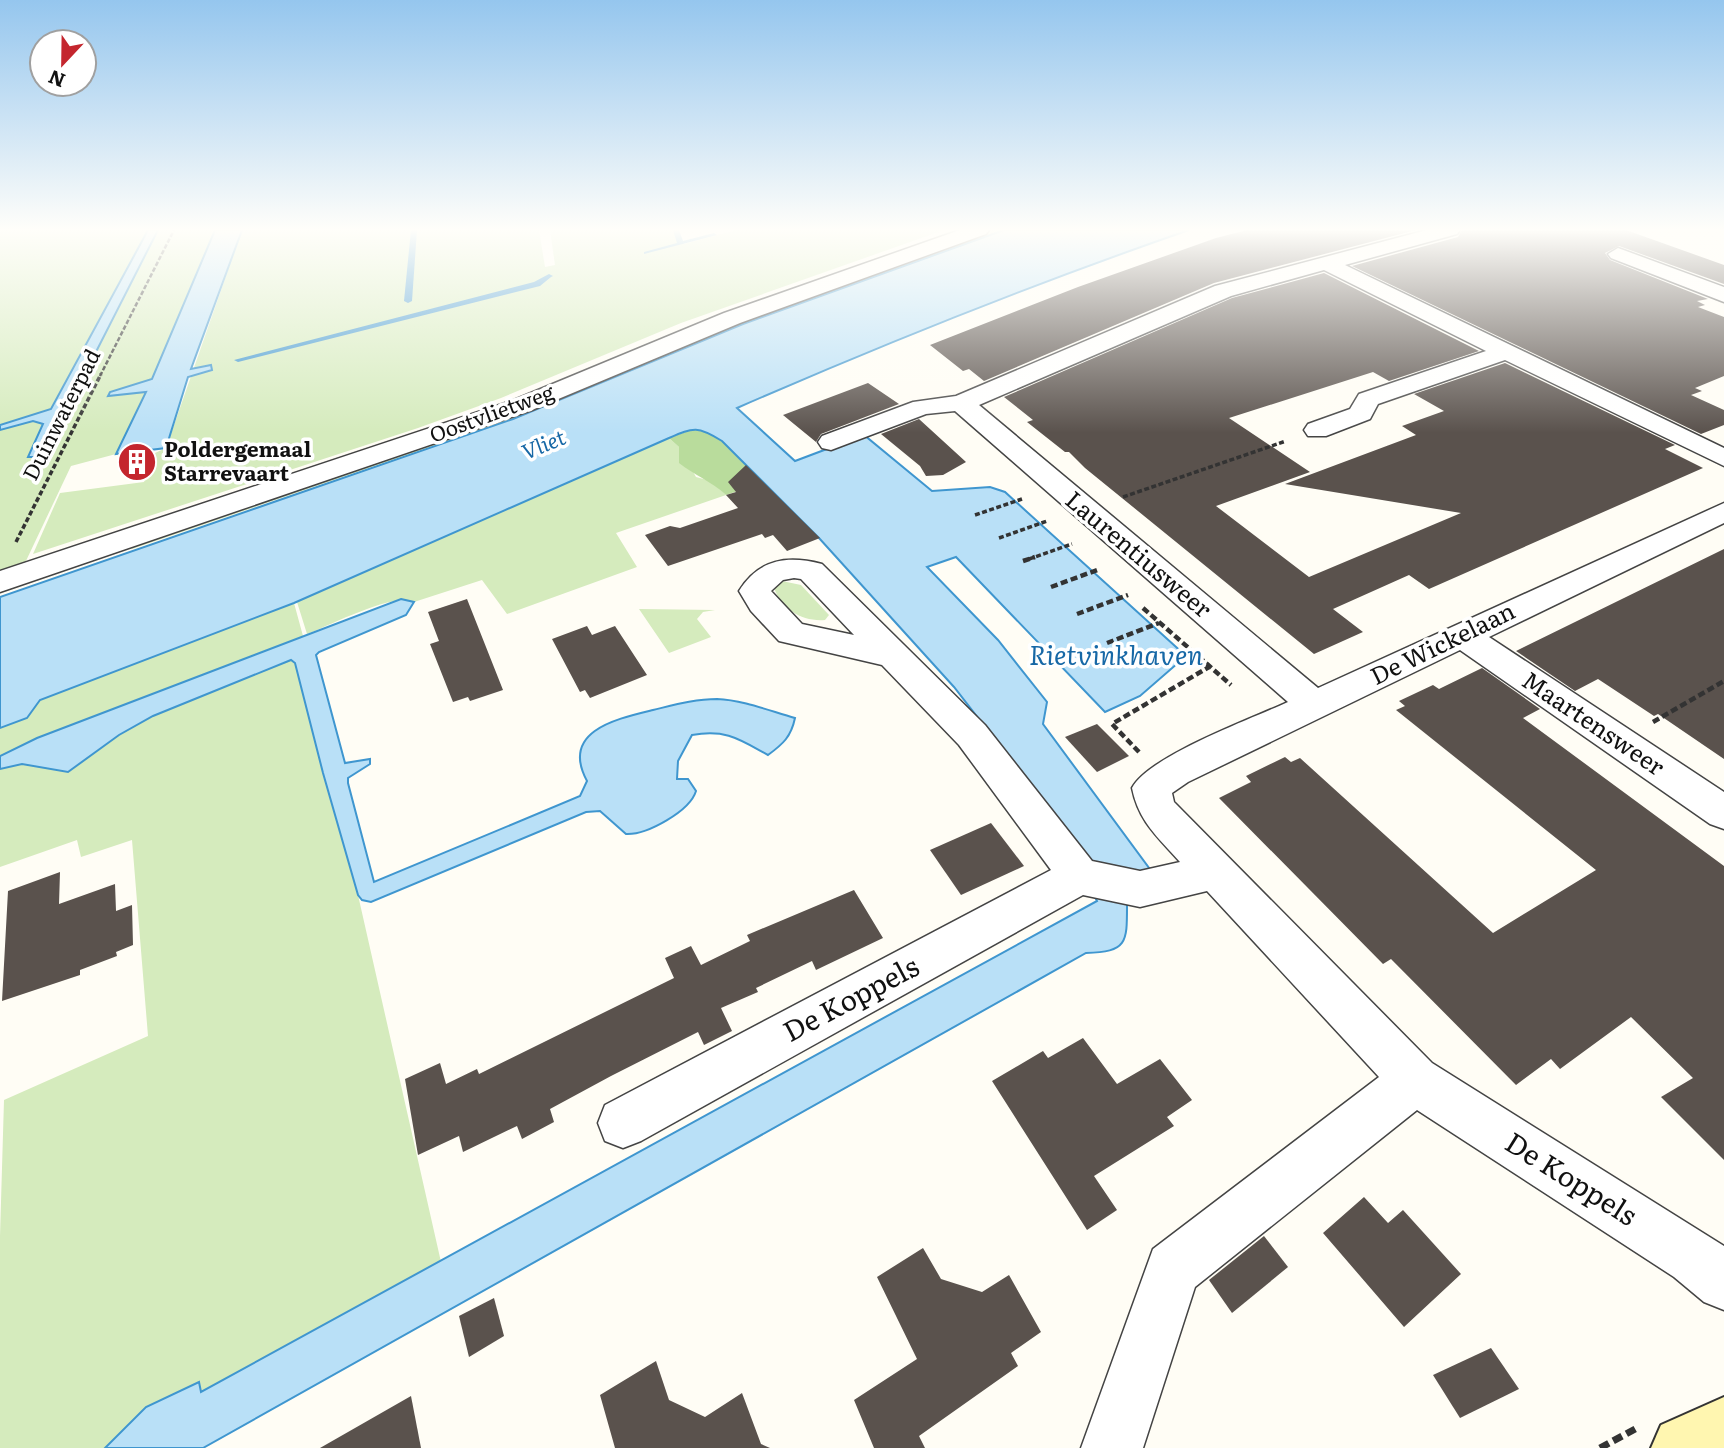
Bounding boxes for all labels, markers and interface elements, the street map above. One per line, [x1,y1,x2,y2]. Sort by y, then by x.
north arrow [28,28,98,98]
text: N [44,64,69,96]
street label: Duinwaterpad [13,343,106,485]
street label: Oostvlietweg [425,375,558,449]
water label: Vliet [516,420,570,465]
place label: Poldergemaal Starrevaart [164,432,312,487]
building icon: Poldergemaal Starrevaart [116,441,158,483]
street label: Laurentiusweer [1059,481,1221,625]
street label: De Wickelaan [1364,592,1520,692]
water label: Rietvinkhaven [1029,634,1203,673]
street label: Maartensweer [1516,661,1673,783]
street label: De Koppels [775,944,926,1051]
street label: De Koppels [1498,1120,1646,1235]

